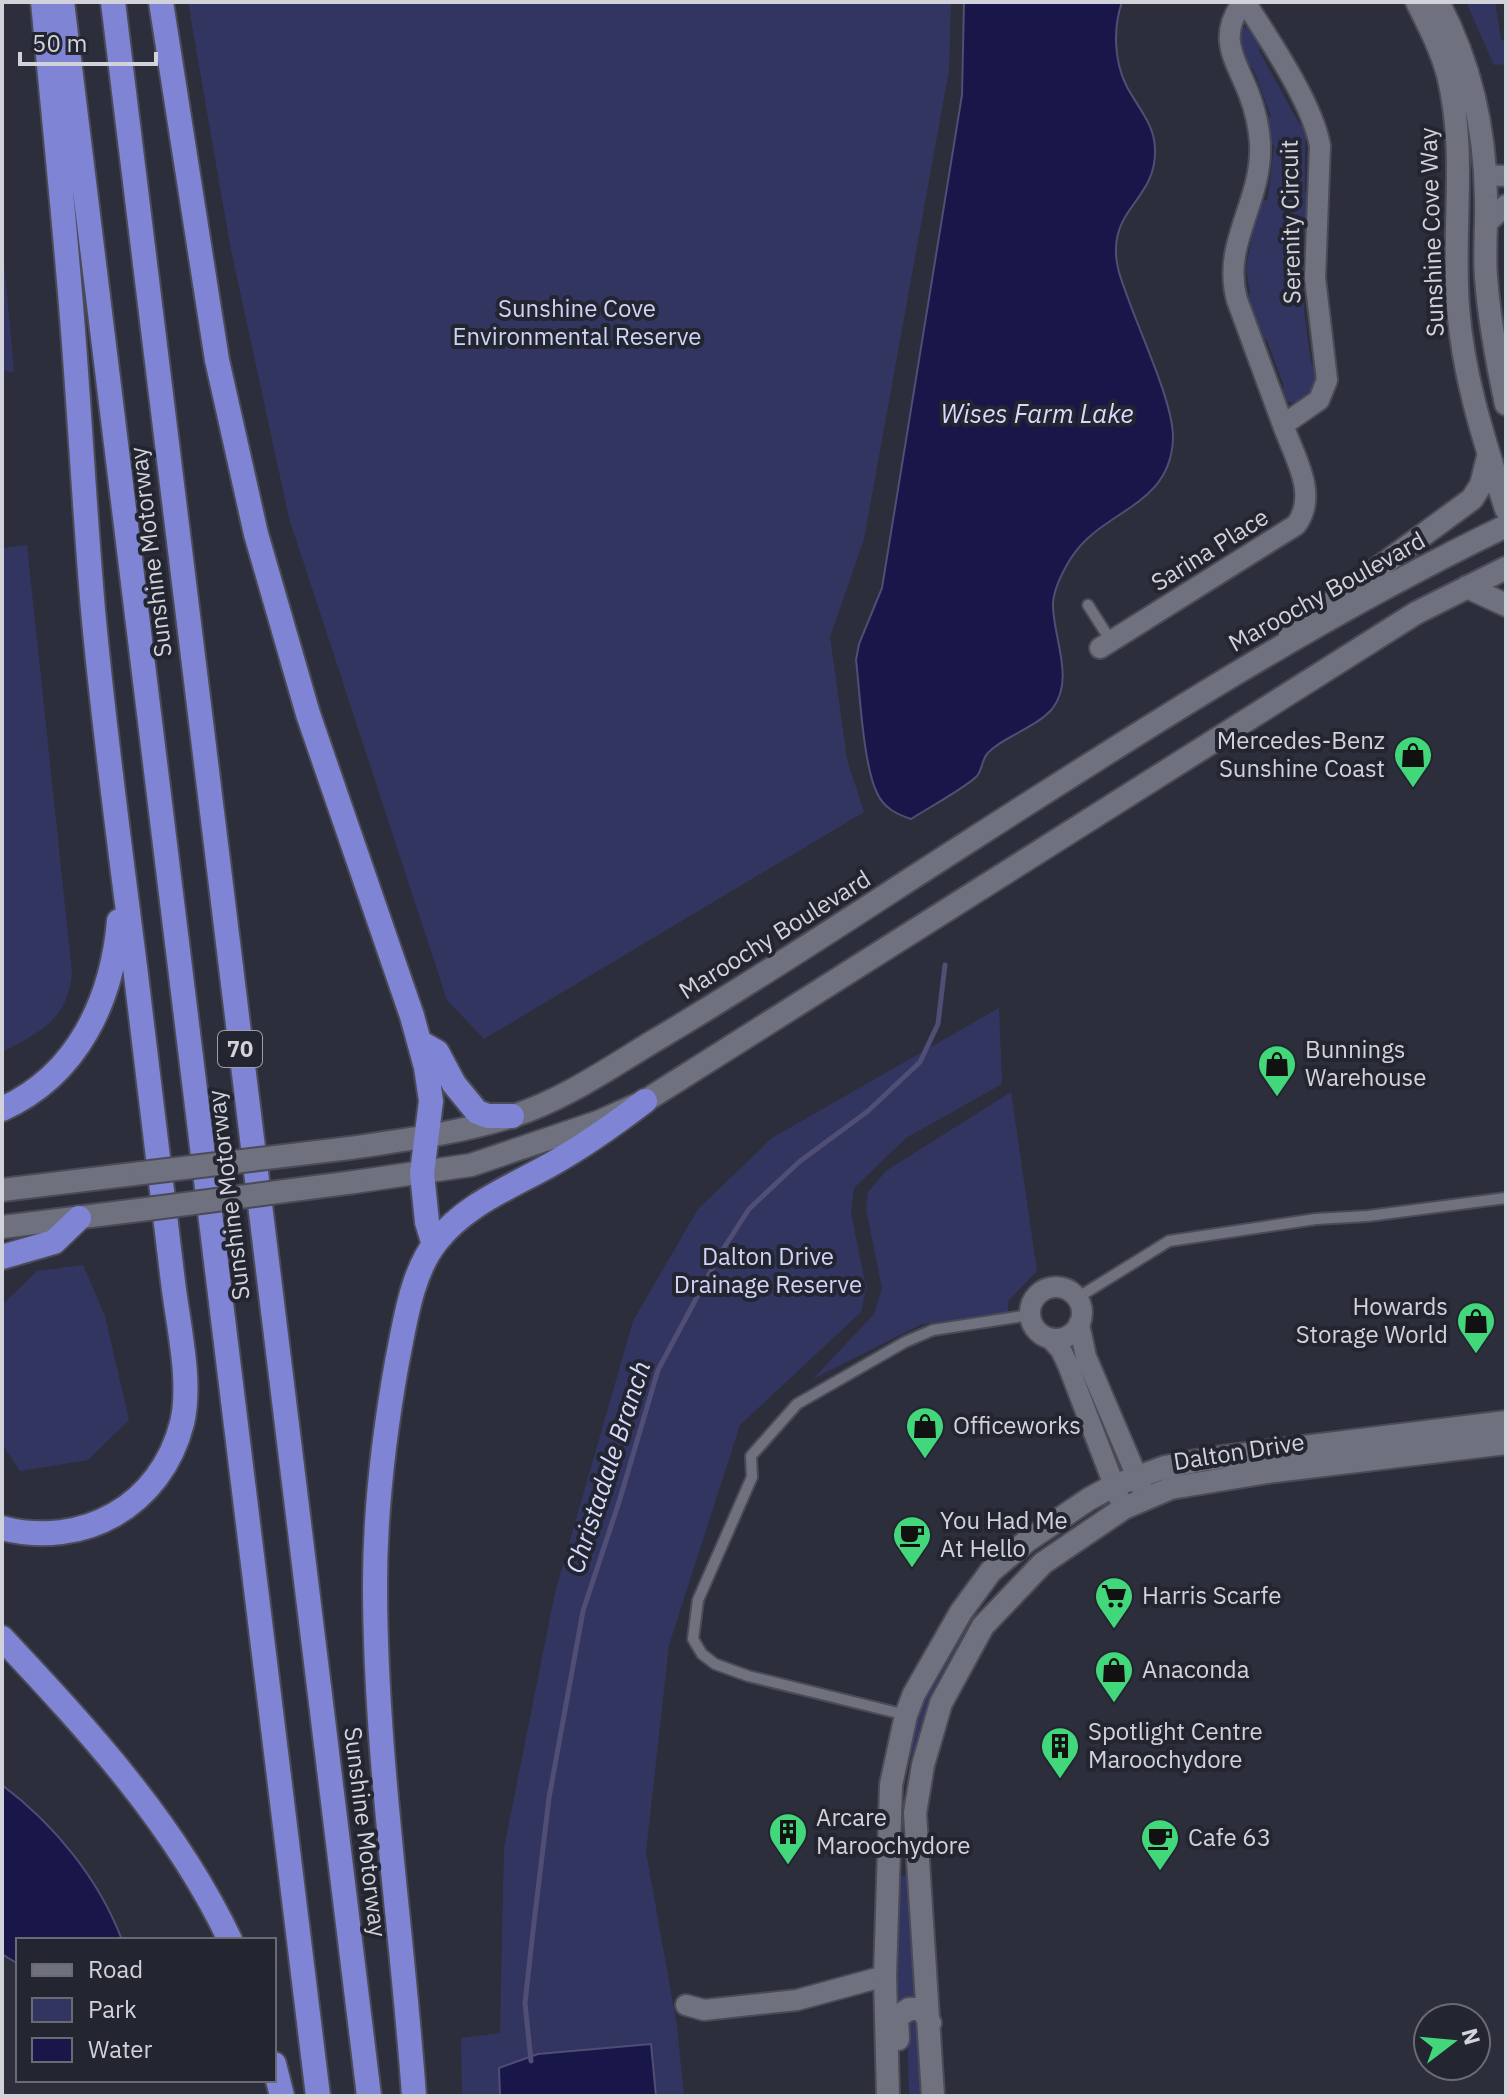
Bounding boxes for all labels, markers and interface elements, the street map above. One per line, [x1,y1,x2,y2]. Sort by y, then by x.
scale bar [20,16,156,66]
text: 50 m [32,27,87,59]
street label: Sunshine Cove Way [1411,127,1451,337]
street label: Serenity Circuit [1273,140,1307,304]
park label: Sunshine Cove Environmental Reserve [452,292,702,352]
water label: Wises Farm Lake [941,396,1133,430]
street label: Sunshine Motorway [121,445,179,659]
street label: Sarina Place [1145,500,1274,598]
street label: Maroochy Boulevard [1222,524,1431,659]
place label: Mercedes-Benz Sunshine Coast [1217,724,1385,784]
shop icon: Mercedes-Benz Sunshine Coast [1392,734,1434,789]
street label: Maroochy Boulevard [673,862,876,1006]
road number: 70 [218,1031,262,1067]
place label: Bunnings Warehouse [1305,1033,1426,1093]
shop icon: Bunnings Warehouse [1256,1043,1298,1098]
street label: Sunshine Motorway [199,1088,257,1302]
park label: Dalton Drive Drainage Reserve [674,1240,862,1300]
place label: Howards Storage World [1296,1290,1448,1350]
shop icon: Howards Storage World [1455,1300,1497,1355]
water label: Christadale Branch [557,1356,657,1577]
shop icon: Officeworks [904,1405,946,1460]
place label: Officeworks [953,1409,1081,1441]
street label: Dalton Drive [1171,1425,1307,1477]
place label: You Had Me At Hello [940,1504,1068,1564]
cafe icon: You Had Me At Hello [891,1514,933,1569]
supermarket icon: Harris Scarfe [1093,1575,1135,1630]
place label: Harris Scarfe [1142,1579,1281,1611]
shop icon: Anaconda [1093,1649,1135,1704]
place label: Anaconda [1142,1653,1250,1685]
place label: Spotlight Centre Maroochydore [1088,1715,1263,1775]
street label: Sunshine Motorway [337,1725,395,1939]
building icon: Spotlight Centre Maroochydore [1039,1725,1081,1780]
place label: Arcare Maroochydore [816,1801,970,1861]
building icon: Arcare Maroochydore [767,1811,809,1866]
cafe icon: Cafe 63 [1139,1817,1181,1872]
place label: Cafe 63 [1188,1821,1271,1853]
legend [16,1938,276,2082]
text: Road [88,1953,143,1985]
text: Park [88,1993,137,2025]
north arrow [1412,2002,1492,2082]
text: N [1456,2025,1488,2048]
text: Water [88,2033,152,2065]

